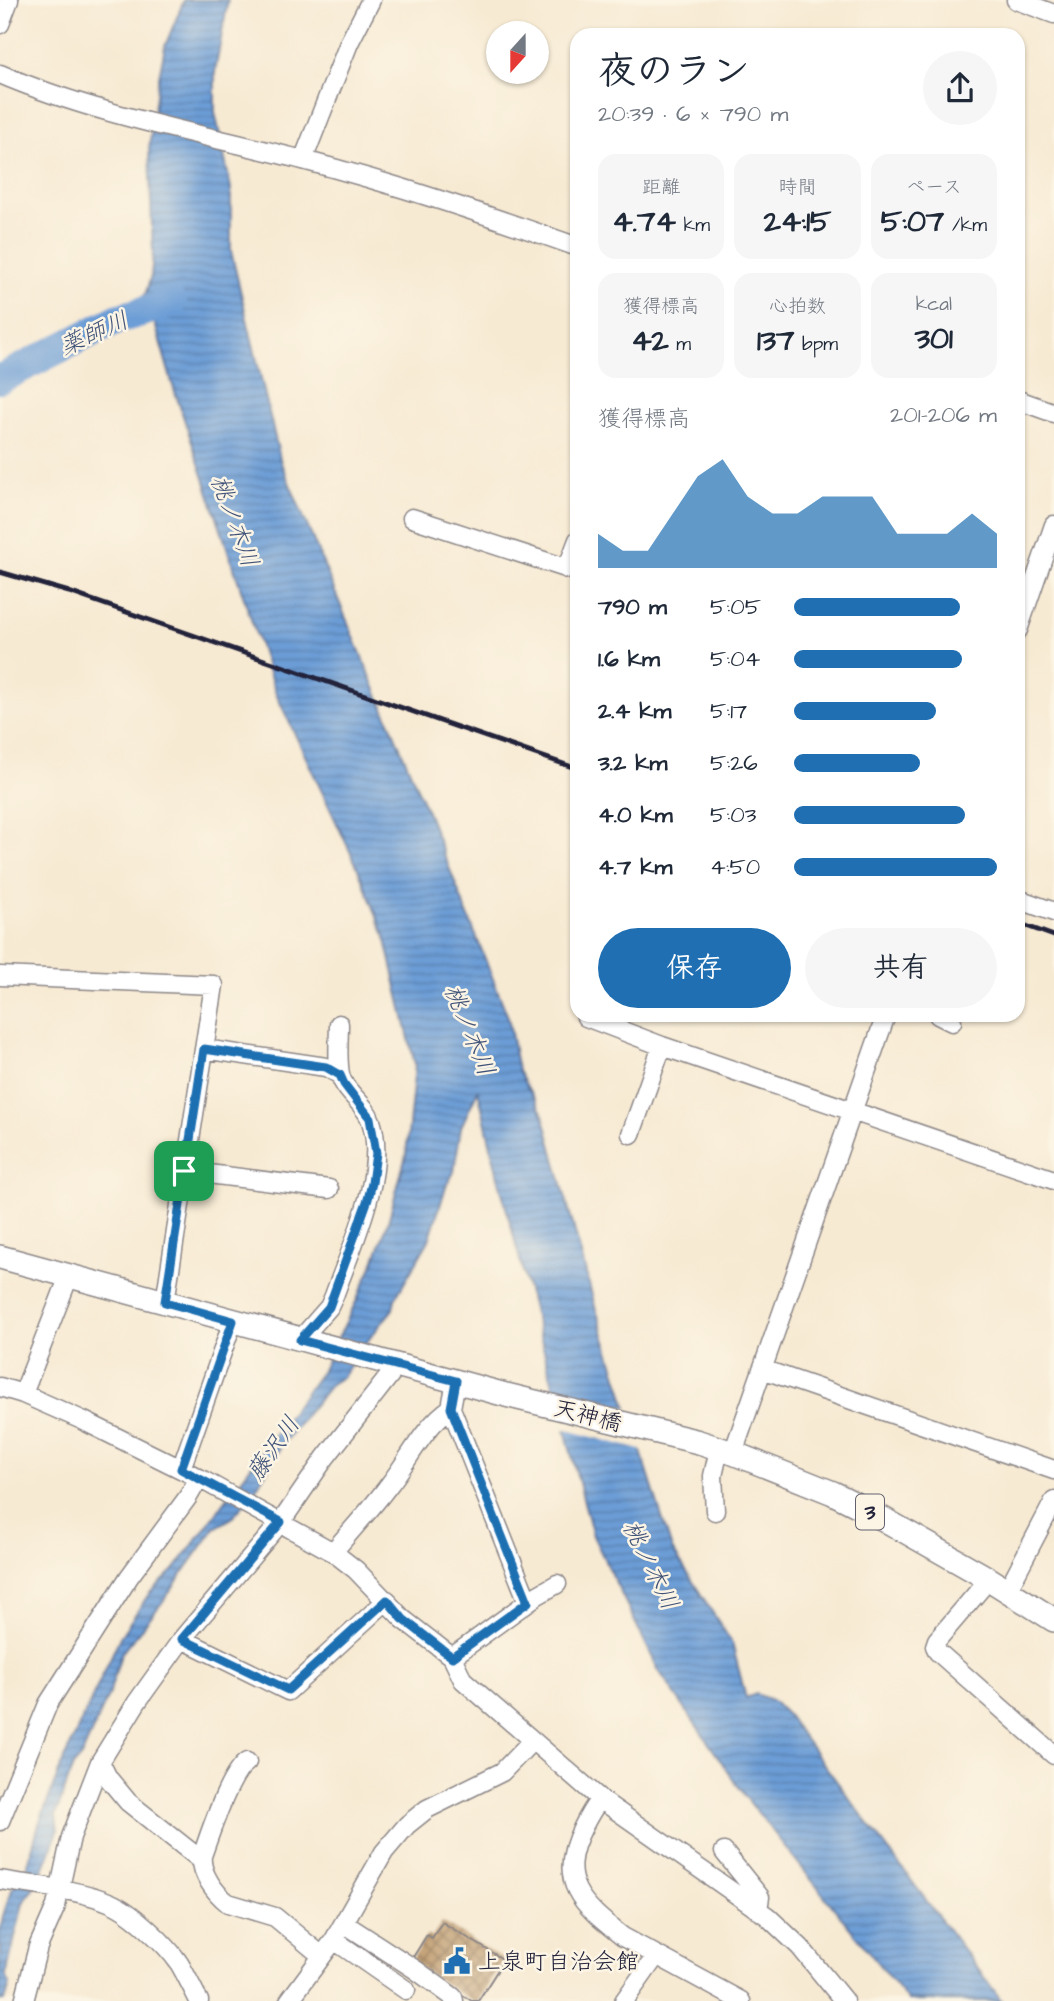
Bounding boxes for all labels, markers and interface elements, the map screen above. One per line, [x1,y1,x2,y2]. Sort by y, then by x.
north arrow [486,21,550,84]
map controls [486,21,549,84]
text: 夜のラン [598,46,750,98]
button: share [923,51,997,125]
text: 20:39 · 6 × 790 m [598,98,789,130]
text: 距離 [642,174,680,201]
text: 時間 [778,174,817,201]
text: ペース [906,174,962,201]
text: 4.74 [612,201,676,243]
text: 24:15 [764,201,831,243]
text: 5:07 [881,201,944,243]
text: km [676,212,710,239]
text: /km [944,212,987,239]
text: kcal [916,291,952,318]
text: 獲得標高 [623,293,699,320]
text: 心拍数 [769,293,826,320]
water label: 薬師川 [55,304,134,364]
text: 301 [915,318,953,360]
text: 42 [631,320,669,362]
text: 137 [757,320,794,362]
text: m [669,331,691,358]
text: bpm [794,331,838,358]
text: 201–206 m [890,399,997,431]
text: 獲得標高 [598,403,690,435]
water label: 桃ノ木川 [202,470,266,572]
text: 790 m [598,591,667,623]
text: 5:05 [710,591,761,623]
text: 1.6 km [598,643,660,675]
text: 5:04 [710,643,760,675]
text: 2.4 km [598,695,671,727]
text: 5:17 [710,695,747,727]
text: 3.2 km [598,747,667,779]
text: 5:26 [710,747,758,779]
text: 4.0 km [598,799,673,831]
text: 5:03 [710,799,756,831]
text: 4.7 km [598,851,672,883]
text: 4:50 [710,851,760,883]
button: 保存 [598,928,791,1008]
button: 共有 [805,928,997,1008]
water label: 桃ノ木川 [435,980,503,1081]
pin [154,1141,214,1201]
icon: arrive [165,1152,203,1190]
street label: 天神橋 [550,1392,625,1440]
water label: 藤沢川 [239,1409,308,1488]
road number: 3 [856,1494,884,1530]
water label: 桃ノ木川 [614,1515,686,1616]
public building icon: 上泉町自治会館 [442,1946,472,1976]
place label: 上泉町自治会館 [478,1946,639,1978]

